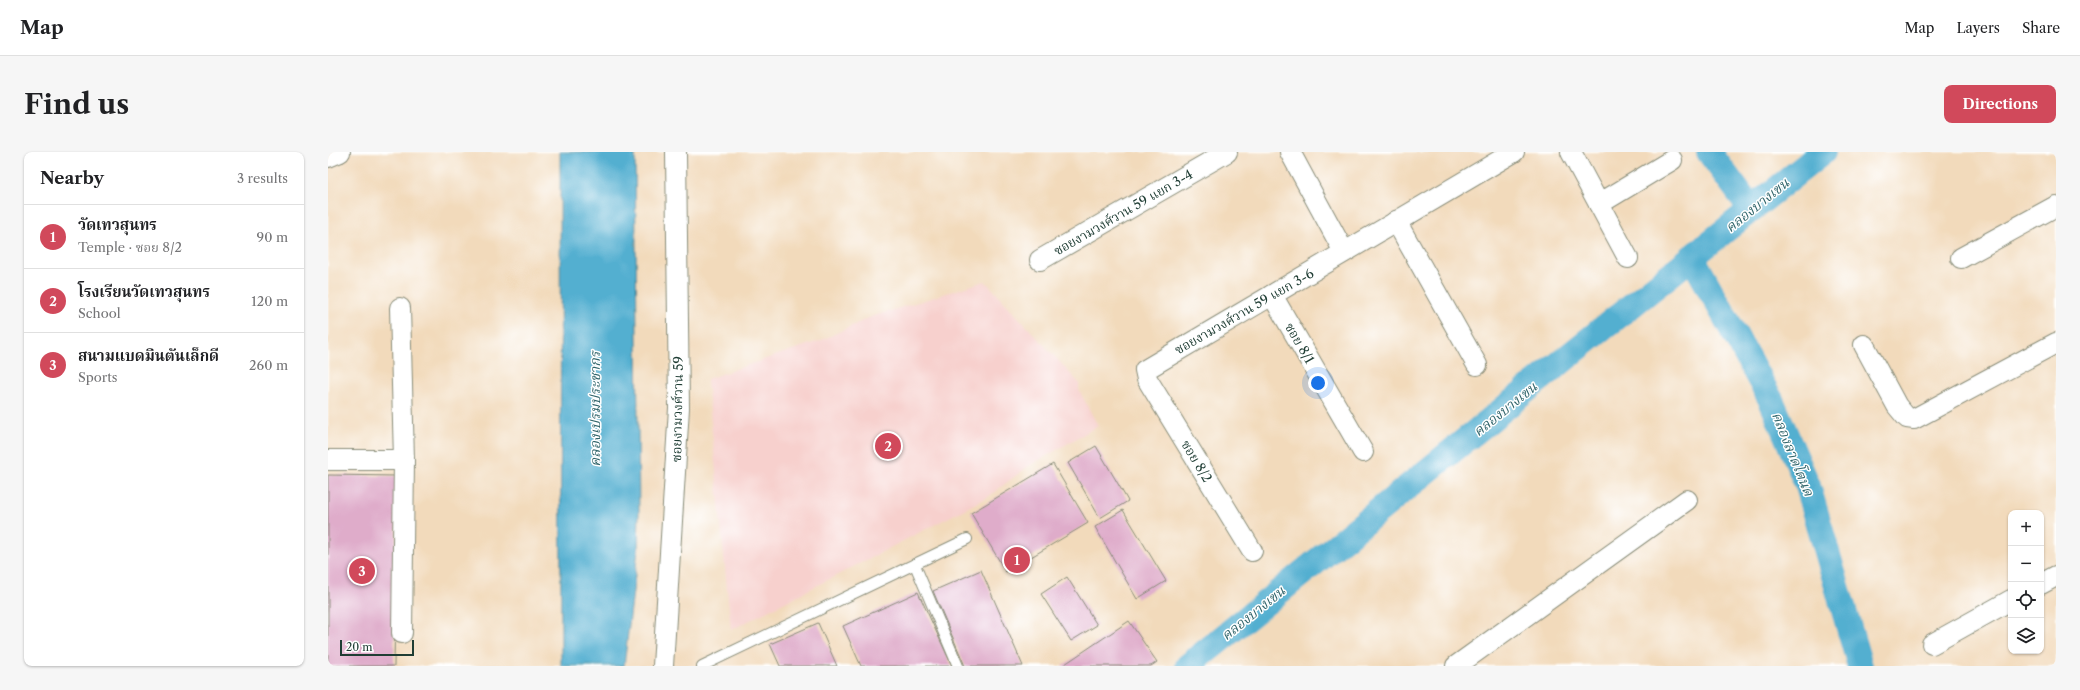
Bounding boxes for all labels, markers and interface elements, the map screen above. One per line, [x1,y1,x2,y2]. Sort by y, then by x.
text: Map [20,16,64,39]
text: Map [1904,19,1934,37]
text: Layers [1956,19,2000,37]
text: Share [2022,19,2060,37]
button: Directions [1944,85,2056,123]
text: Find us [24,87,129,121]
street label: ซอยงามวงศ์วาน 59 แยก 3-4 [1051,166,1195,258]
text: Nearby [40,168,104,188]
text: 3 results [237,170,288,186]
water label: คลองบางเขน [1721,173,1793,236]
text: วัดเทวสุนทร [78,215,157,234]
text: 1 [50,229,56,245]
text: 90 m [257,229,288,245]
text: Temple · ซอย 8/2 [78,239,182,255]
street label: ซอยงามวงศ์วาน 59 แยก 3-6 [1172,264,1317,357]
text: โรงเรียนวัดเทวสุนทร [78,282,210,301]
text: 2 [49,293,57,309]
text: 120 m [251,293,288,309]
text: School [78,305,121,321]
street label: ซอย 8/1 [1282,320,1318,367]
text: สนามแบดมินตันเล็กดี [78,346,219,365]
water label: คลองเปรมประชากร [586,349,604,467]
street label: ซอยงามวงศ์วาน 59 [668,356,686,462]
text: 3 [49,357,57,373]
text: 260 m [249,357,288,373]
text: Sports [78,369,117,385]
your location [1308,373,1328,393]
water label: คลองบางเขน [1469,377,1541,440]
water label: คลองลาดโตนด [1768,409,1819,500]
pin: 2 [875,431,901,461]
street label: ซอย 8/2 [1178,437,1216,485]
map controls [2008,510,2044,654]
button: + [2008,510,2044,546]
pin: 1 [1004,545,1030,575]
button: − [2008,546,2044,582]
pin: 3 [349,556,375,586]
water label: คลองบางเขน [1217,581,1289,644]
button: locate [2008,582,2044,618]
button: layers [2008,618,2044,654]
scale bar [340,638,414,657]
text: 20 m [346,640,372,654]

